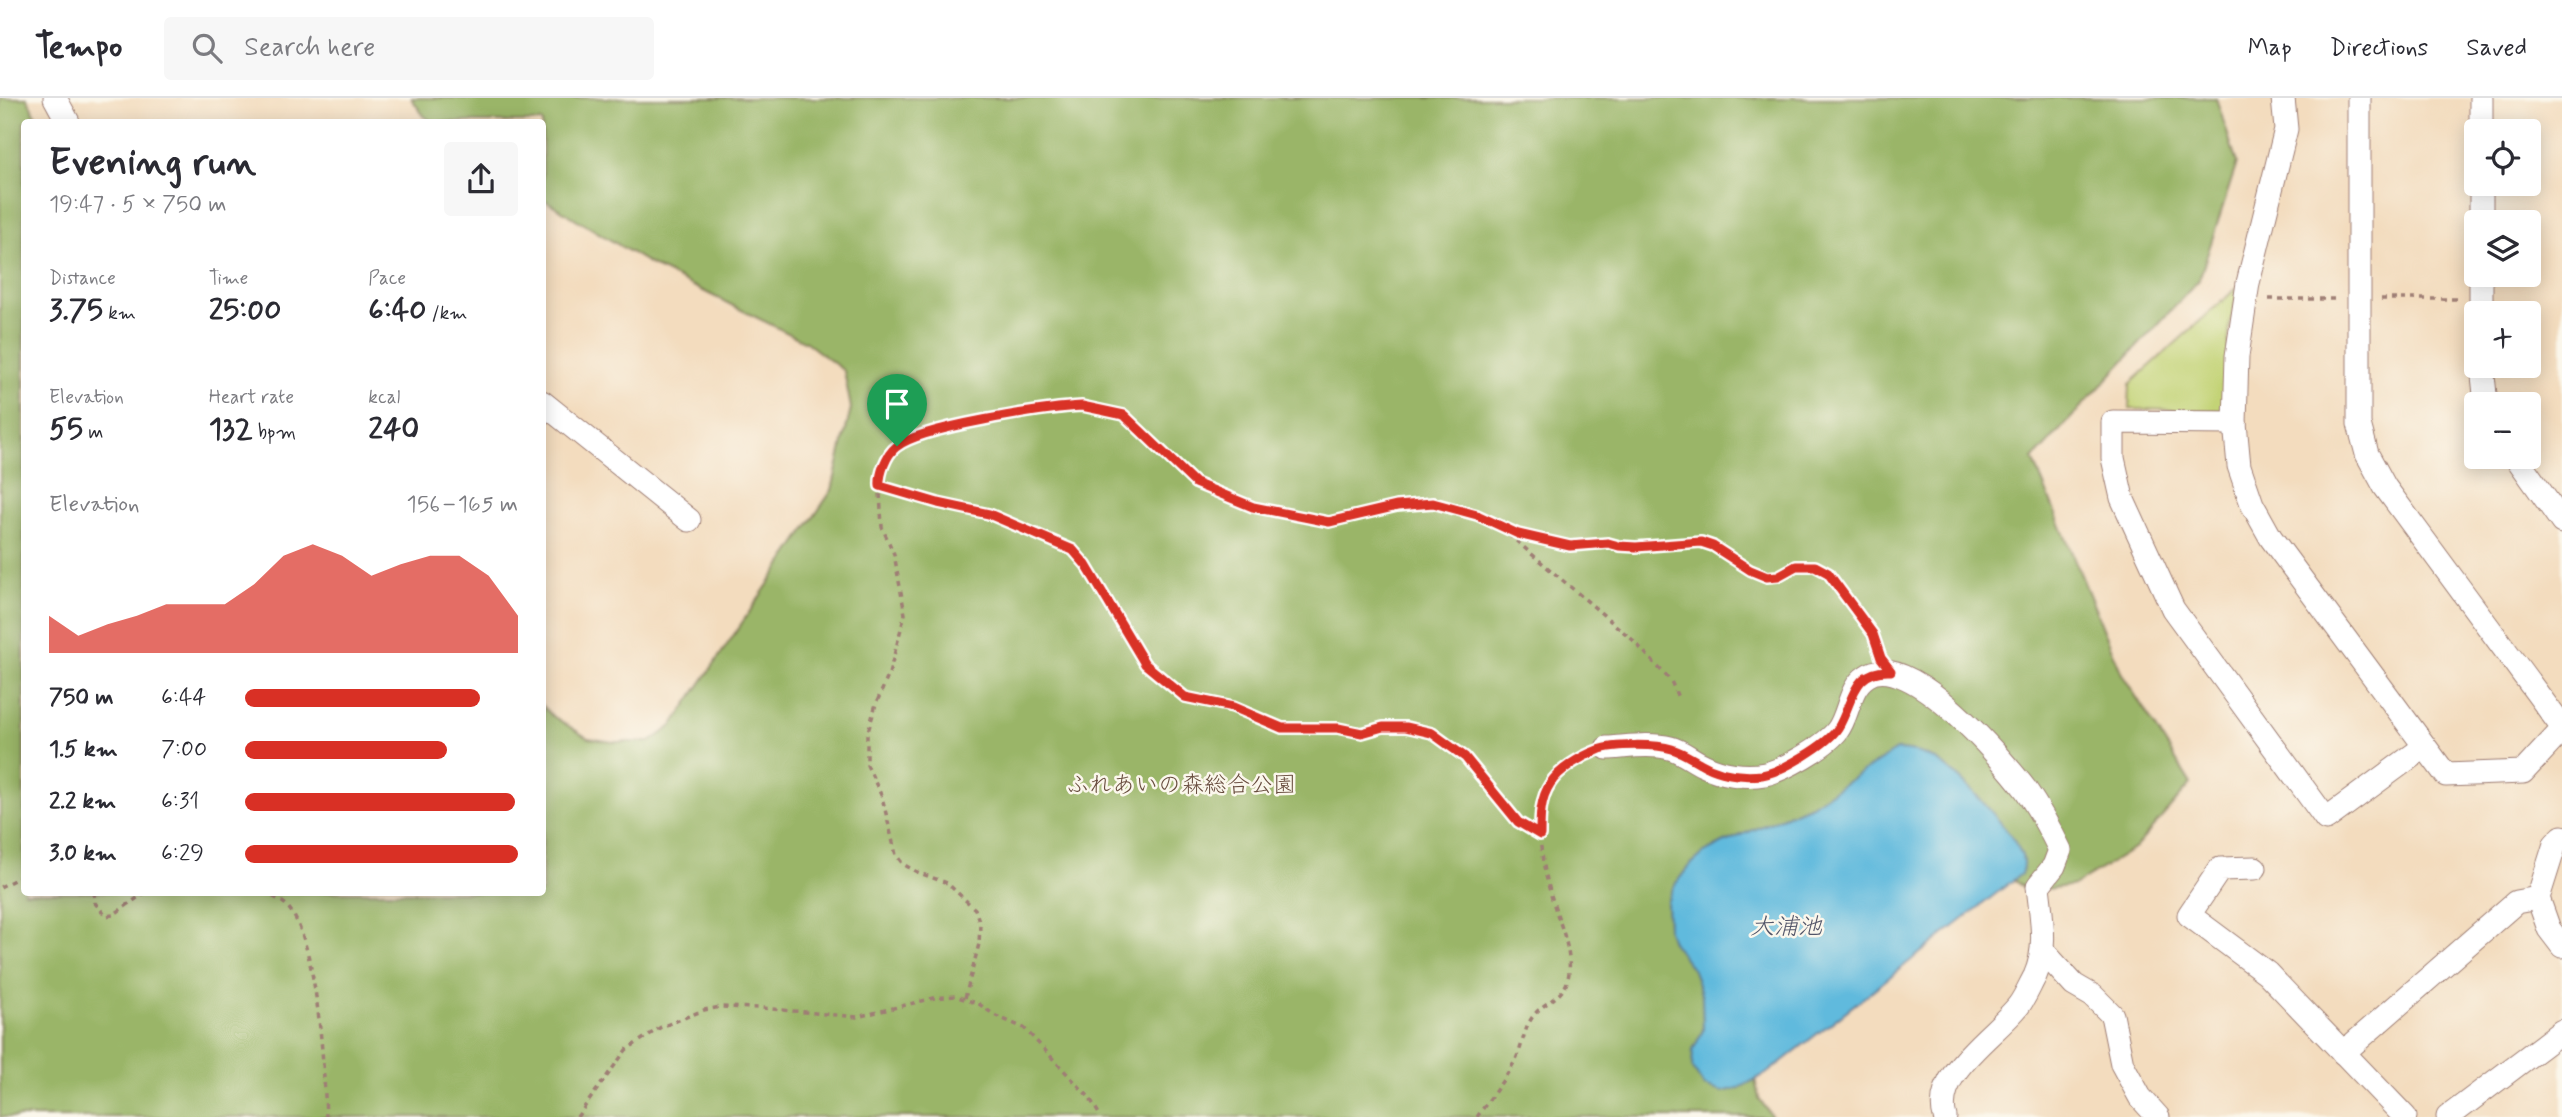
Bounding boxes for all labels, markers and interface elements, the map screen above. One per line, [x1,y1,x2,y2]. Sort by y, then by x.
search box [164,17,654,80]
text: Tempo [35,26,122,70]
icon: search [188,29,226,67]
text: Search here [244,31,375,65]
text: Map [2248,33,2292,64]
text: Directions [2330,33,2428,64]
text: Saved [2466,33,2527,64]
map controls [2464,119,2541,469]
button: locate [2464,119,2541,196]
text: Evening run [49,139,256,188]
button: share [444,142,518,216]
text: 19:47 · 5 × 750 m [49,190,227,220]
button: layers [2464,210,2541,287]
text: Distance [49,266,116,291]
text: Time [209,266,248,291]
text: Pace [368,266,406,291]
text: 3.75 [49,291,103,330]
text: 25:00 [209,291,281,330]
text: 6:40 [368,291,426,330]
text: km [103,301,136,326]
text: /km [426,301,467,326]
button: + [2464,301,2541,378]
pin [867,374,927,446]
text: Elevation [49,385,124,410]
text: Heart rate [209,385,294,410]
text: kcal [368,385,400,410]
icon: arrive [878,385,916,423]
button: − [2464,392,2541,469]
text: 55 [49,410,83,449]
text: 132 [209,410,253,449]
text: 240 [368,410,419,449]
text: m [83,420,103,445]
text: bpm [253,420,296,445]
text: Elevation [49,490,140,520]
text: 156–165 m [407,490,518,520]
text: 750 m [49,683,114,713]
text: 6:44 [161,683,206,713]
text: 1.5 km [49,735,118,765]
text: 7:00 [161,735,207,765]
park label: ふれあいの森総合公園 [1066,771,1296,801]
text: 2.2 km [49,787,116,817]
text: 6:31 [161,787,199,817]
text: 3.0 km [49,839,117,869]
text: 6:29 [161,839,204,869]
water label: 大浦池 [1750,912,1823,943]

